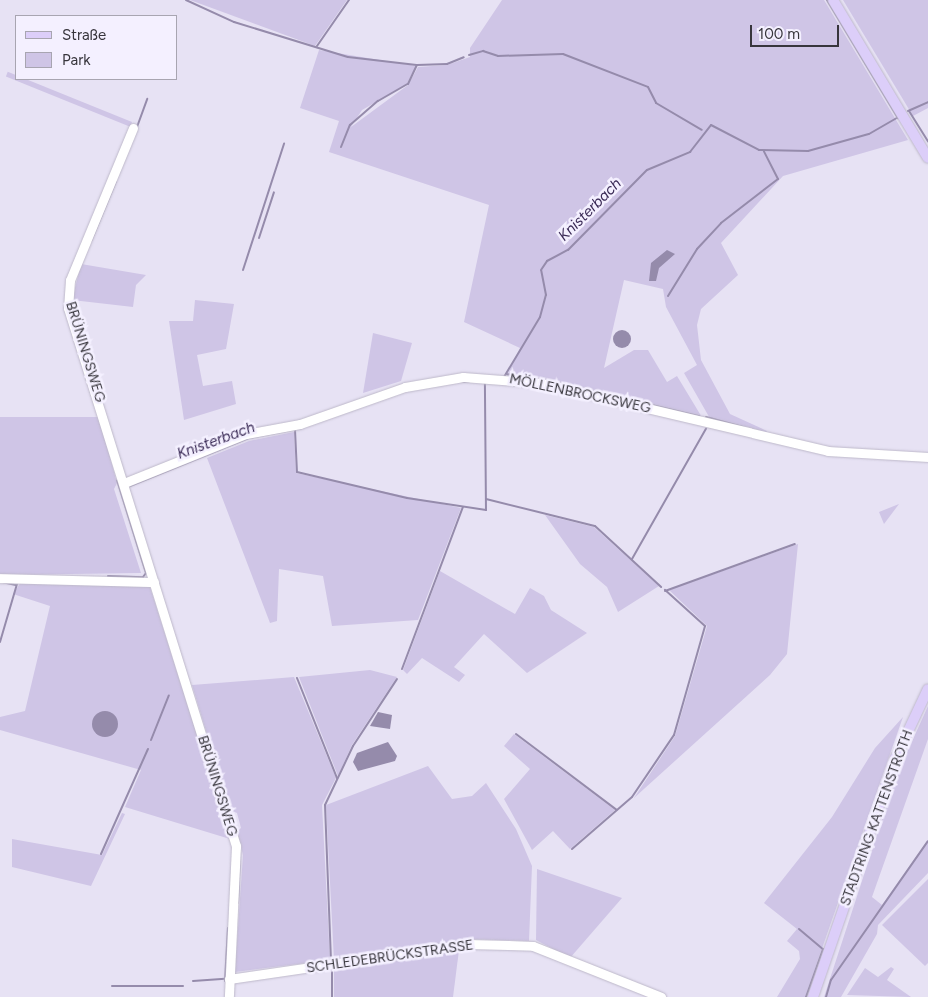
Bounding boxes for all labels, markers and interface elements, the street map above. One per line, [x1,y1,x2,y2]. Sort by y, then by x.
legend [15,15,178,80]
scale bar [753,15,842,47]
text: 100 m [758,25,800,43]
text: Straße [62,26,106,44]
text: Park [62,51,91,69]
water label: Knisterbach [555,175,625,245]
street label: BRÜNINGSWEG [62,300,108,404]
street label: MÖLLENBROCKSWEG [508,371,652,417]
water label: Knisterbach [175,419,257,463]
street label: STADTRING KATTENSTROTH [837,728,917,908]
street label: BRÜNINGSWEG [194,734,240,838]
street label: SCHLEDEBRÜCKSTRASSE [305,937,475,977]

